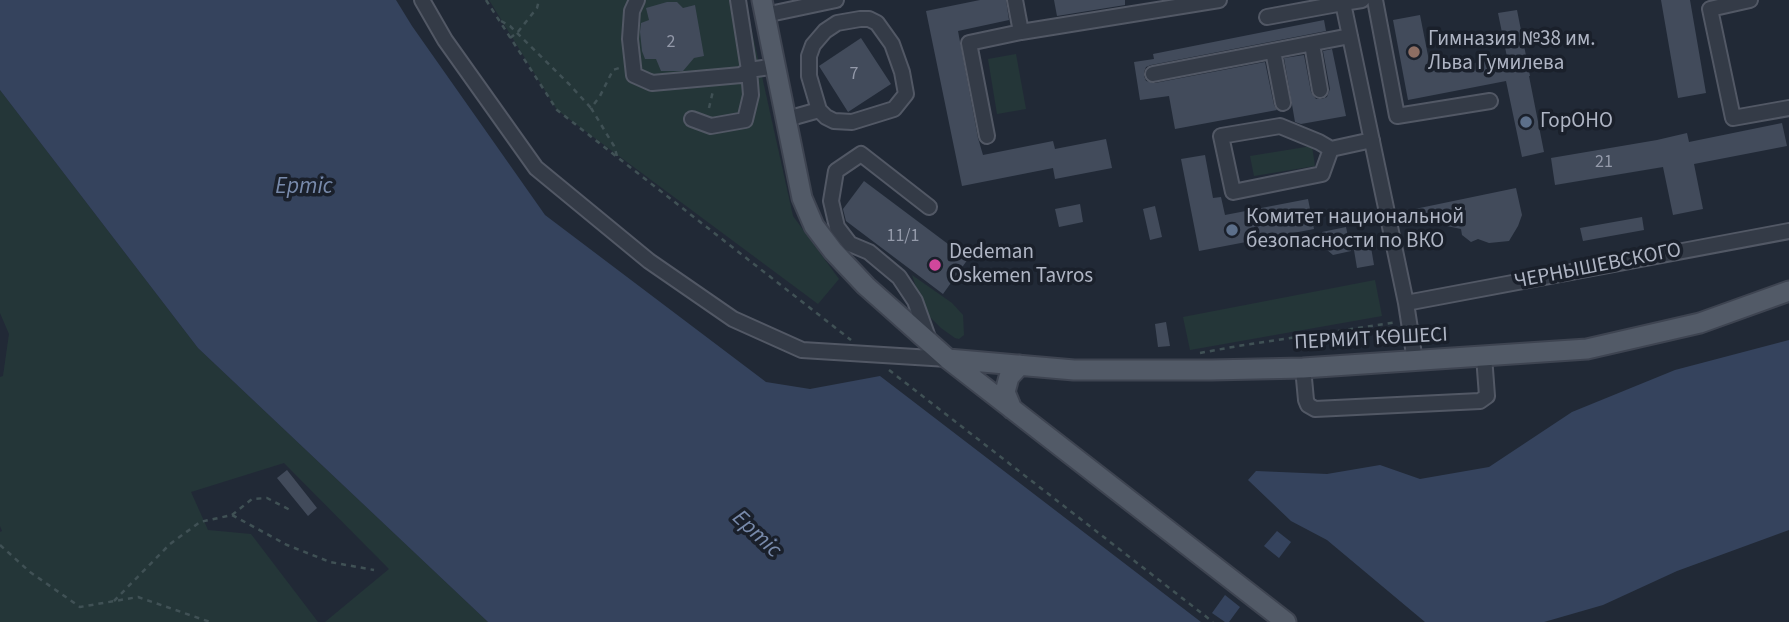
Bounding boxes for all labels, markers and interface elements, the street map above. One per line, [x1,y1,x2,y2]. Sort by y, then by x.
place label: Гимназия №38 им. Льва Гумилева [1428,27,1595,77]
house number: 2 [667,32,675,54]
marker: Гимназия №38 им. Льва Гумилева [1406,44,1422,60]
house number: 7 [850,64,858,86]
place label: ГорОНО [1540,109,1613,135]
marker: ГорОНО [1518,114,1534,130]
house number: 21 [1595,152,1613,174]
water label: Ертіс [275,174,333,202]
place label: Комитет национальной безопасности по ВКО [1246,205,1464,255]
marker: Комитет национальной безопасности по ВКО [1224,222,1240,238]
house number: 11/1 [886,226,920,248]
street label: ЧЕРНЫШЕВСКОГО [1512,238,1684,296]
place label: Dedeman Oskemen Tavros [949,240,1093,290]
marker: Dedeman Oskemen Tavros [927,257,943,273]
street label: ПЕРМИТ КӨШЕСІ [1293,323,1449,357]
water label: Ертіс [725,505,787,565]

